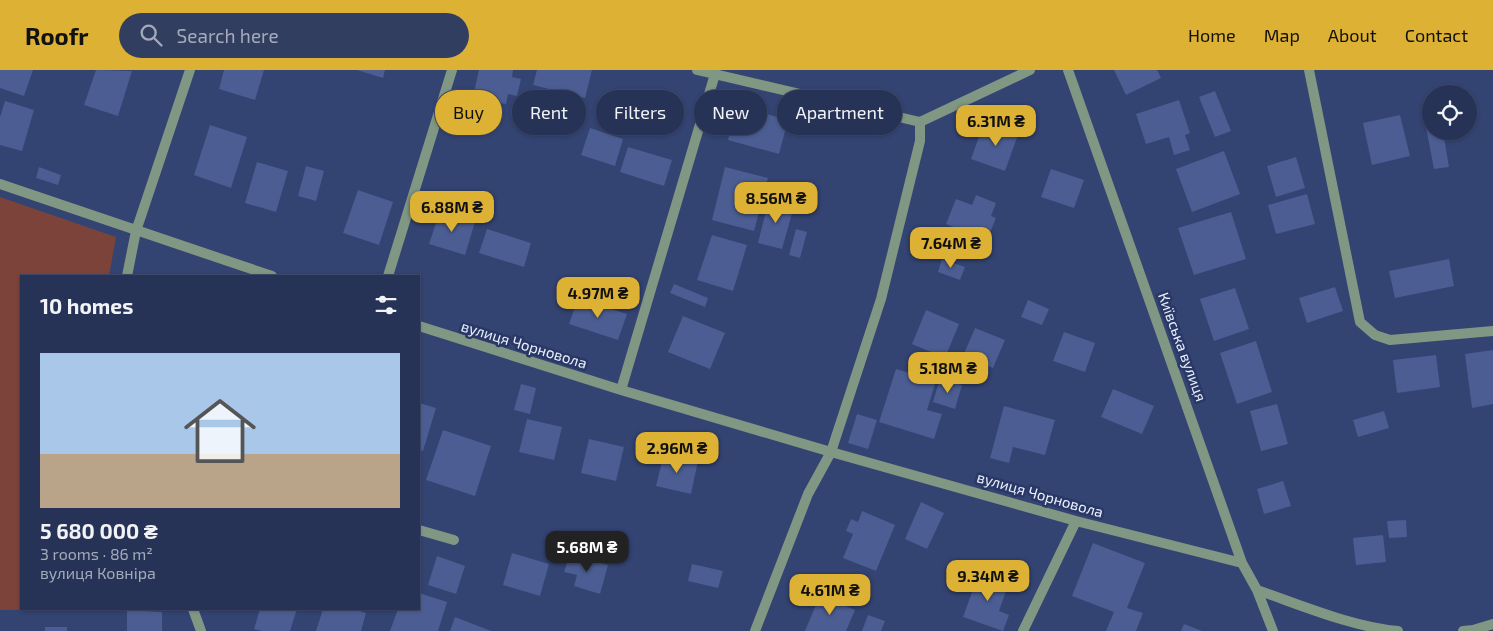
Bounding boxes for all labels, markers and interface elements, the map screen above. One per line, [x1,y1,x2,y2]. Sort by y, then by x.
search box [119,13,469,58]
text: Roofr [25,21,89,50]
icon: search [137,21,165,49]
text: Search here [177,24,279,47]
text: Home [1188,24,1236,46]
text: Map [1264,24,1300,46]
text: About [1328,24,1377,46]
text: Contact [1405,24,1468,46]
map controls [1422,85,1477,140]
button: locate [1422,85,1477,140]
chip: Buy [435,90,502,135]
chip: Rent [512,90,586,135]
chip: Filters [596,90,684,135]
chip: New [694,90,767,135]
chip: Apartment [777,90,902,135]
pin: 6.31M ₴ [950,104,1042,147]
text: 6.31M ₴ [967,111,1025,130]
pin: 8.56M ₴ [730,182,822,224]
text: 8.56M ₴ [746,188,806,207]
pin: 6.88M ₴ [406,190,498,233]
text: 6.88M ₴ [421,197,483,216]
pin: 7.64M ₴ [905,226,997,269]
text: 7.64M ₴ [921,233,981,252]
pin: 4.97M ₴ [552,276,644,319]
text: 4.97M ₴ [568,283,628,302]
street label: Київська вулиця [1154,290,1211,404]
icon: filters [372,291,400,319]
text: 10 homes [40,293,133,318]
street label: вулиця Чорновола [459,316,589,373]
pin: 5.18M ₴ [902,352,994,394]
text: 5.18M ₴ [919,358,977,377]
icon: home [175,386,265,476]
pin: 2.96M ₴ [631,432,723,474]
text: 2.96M ₴ [647,438,707,457]
street label: вулиця Чорновола [975,467,1106,522]
text: 5 680 000 ₴ [40,518,158,543]
pin: 5.68M ₴ [541,530,633,573]
text: 5.68M ₴ [557,537,617,556]
text: 3 rooms · 86 m² [40,544,153,563]
pin: 9.34M ₴ [942,560,1034,602]
text: вулиця Ковніра [40,563,156,582]
text: 9.34M ₴ [957,566,1019,585]
pin: 4.61M ₴ [784,574,876,616]
text: 4.61M ₴ [800,580,860,599]

